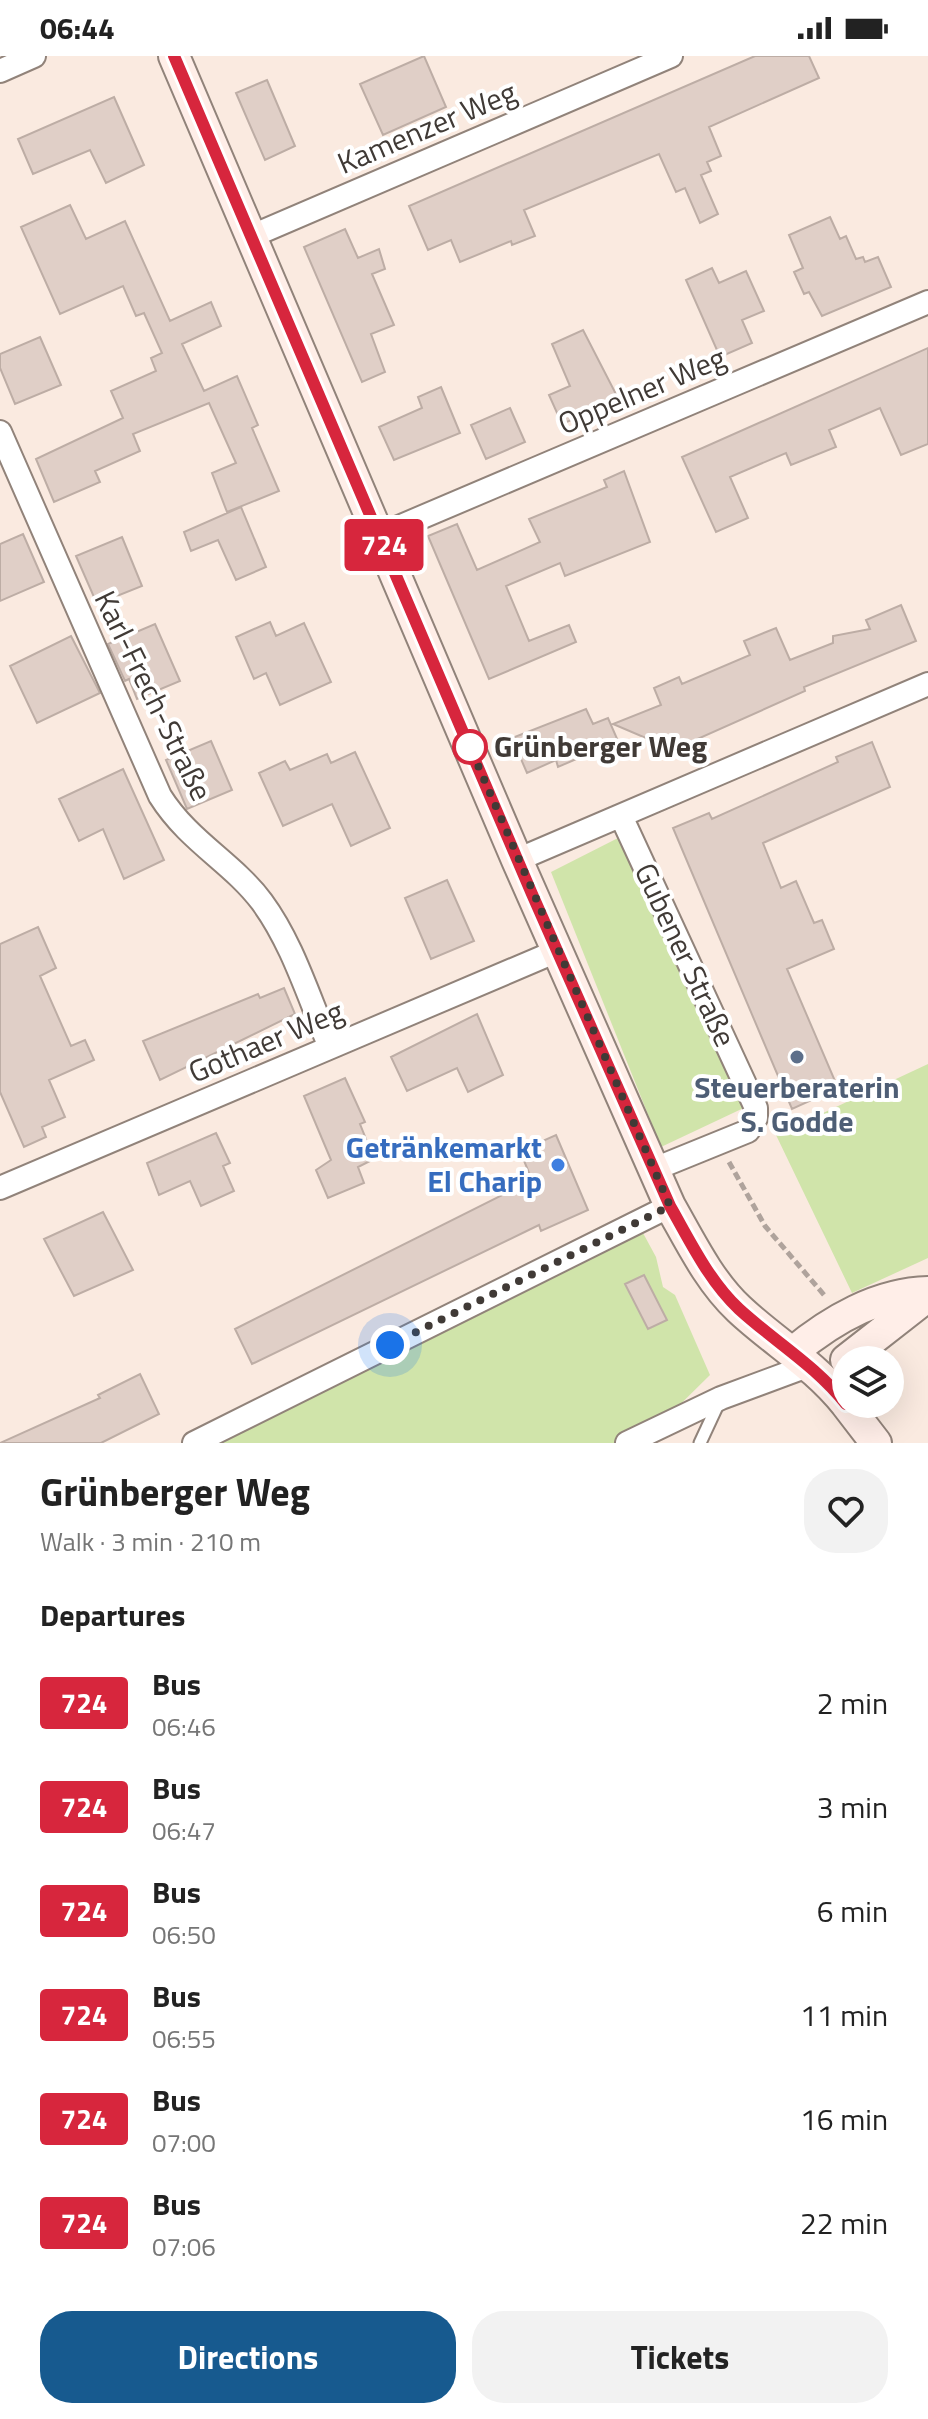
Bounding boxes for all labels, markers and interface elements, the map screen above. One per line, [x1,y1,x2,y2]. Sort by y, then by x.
text: 06:44 [40,5,115,51]
street label: Kamenzer Weg [330,69,523,186]
street label: Oppelner Weg [551,334,733,446]
line badge: 724 [338,519,430,571]
text: 724 [360,523,408,566]
street label: Karl-Frech-Straße [83,583,225,808]
place label: Grünberger Weg [494,723,707,769]
marker: Grünberger Weg [453,730,487,764]
street label: Gubener Straße [623,855,749,1054]
street label: Gothaer Weg [181,988,350,1094]
marker: Steuerberaterin S. Godde [788,1048,806,1066]
place label: Steuerberaterin S. Godde [694,1064,900,1144]
place label: Getränkemarkt El Charip [346,1124,542,1204]
marker: Getränkemarkt El Charip [549,1156,567,1174]
your location [370,1325,410,1365]
map controls [832,1346,904,1418]
button: layers [832,1346,904,1418]
text: Grünberger Weg [40,1463,310,1521]
button: heart [804,1469,888,1553]
text: Walk · 3 min · 210 m [40,1522,261,1561]
text: Departures [40,1592,185,1638]
text: Bus [152,1661,201,1707]
text: 2 min [817,1680,888,1726]
text: 724 [60,1681,108,1724]
text: 06:46 [152,1707,216,1746]
text: Bus [152,1765,201,1811]
text: 3 min [817,1784,888,1830]
text: 724 [60,1785,108,1828]
text: 06:47 [152,1811,216,1850]
text: Bus [152,1869,201,1915]
text: 6 min [817,1888,888,1934]
text: 724 [60,1889,108,1932]
text: 06:50 [152,1915,216,1954]
text: Bus [152,1973,201,2019]
text: 11 min [800,1992,888,2038]
text: 724 [60,1993,108,2036]
text: 06:55 [152,2019,216,2058]
text: Bus [152,2077,201,2123]
text: 16 min [800,2096,888,2142]
text: 724 [60,2097,108,2140]
text: 07:00 [152,2123,216,2162]
text: Bus [152,2181,201,2227]
text: 22 min [800,2200,888,2246]
text: 724 [60,2201,108,2244]
text: 07:06 [152,2227,216,2266]
button: Directions [40,2311,456,2403]
button: Tickets [472,2311,888,2403]

